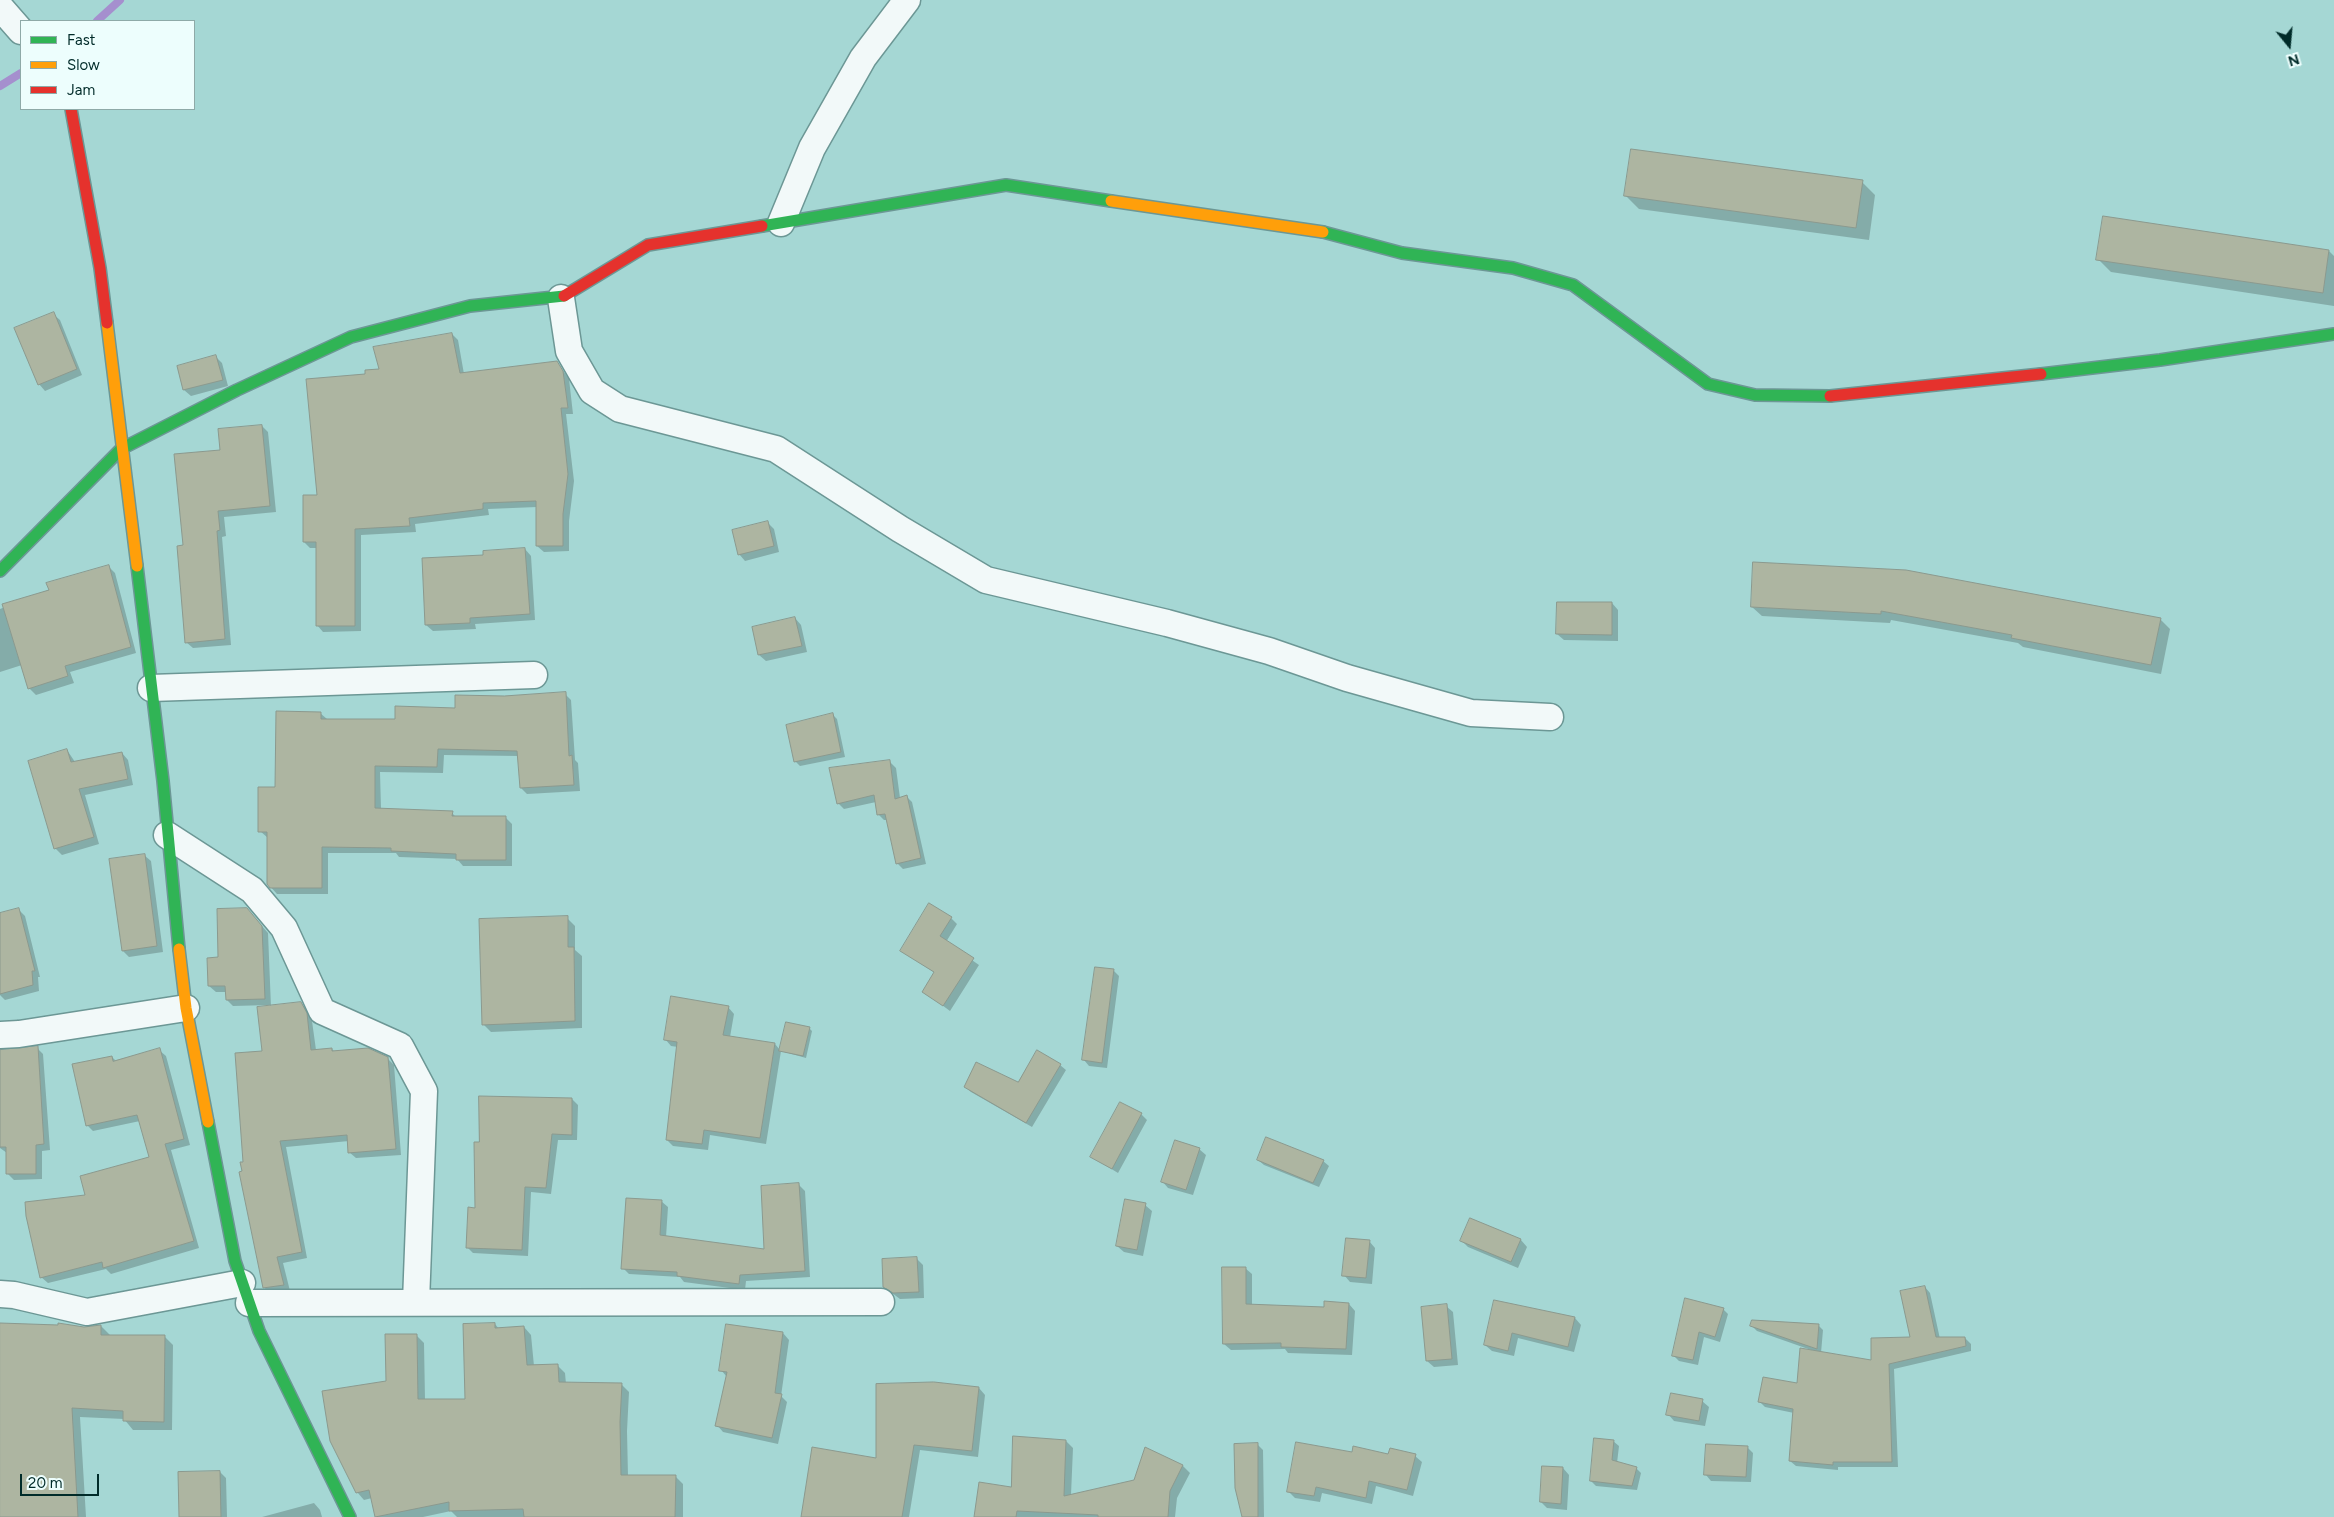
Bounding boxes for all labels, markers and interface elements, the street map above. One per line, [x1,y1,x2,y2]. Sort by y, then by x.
legend [20,20,195,110]
north arrow [2264,20,2314,70]
text: Fast [67,31,95,49]
text: N [2286,50,2301,70]
text: Slow [67,56,100,74]
text: Jam [67,81,95,99]
scale bar [22,1464,101,1496]
text: 20 m [28,1474,62,1492]

